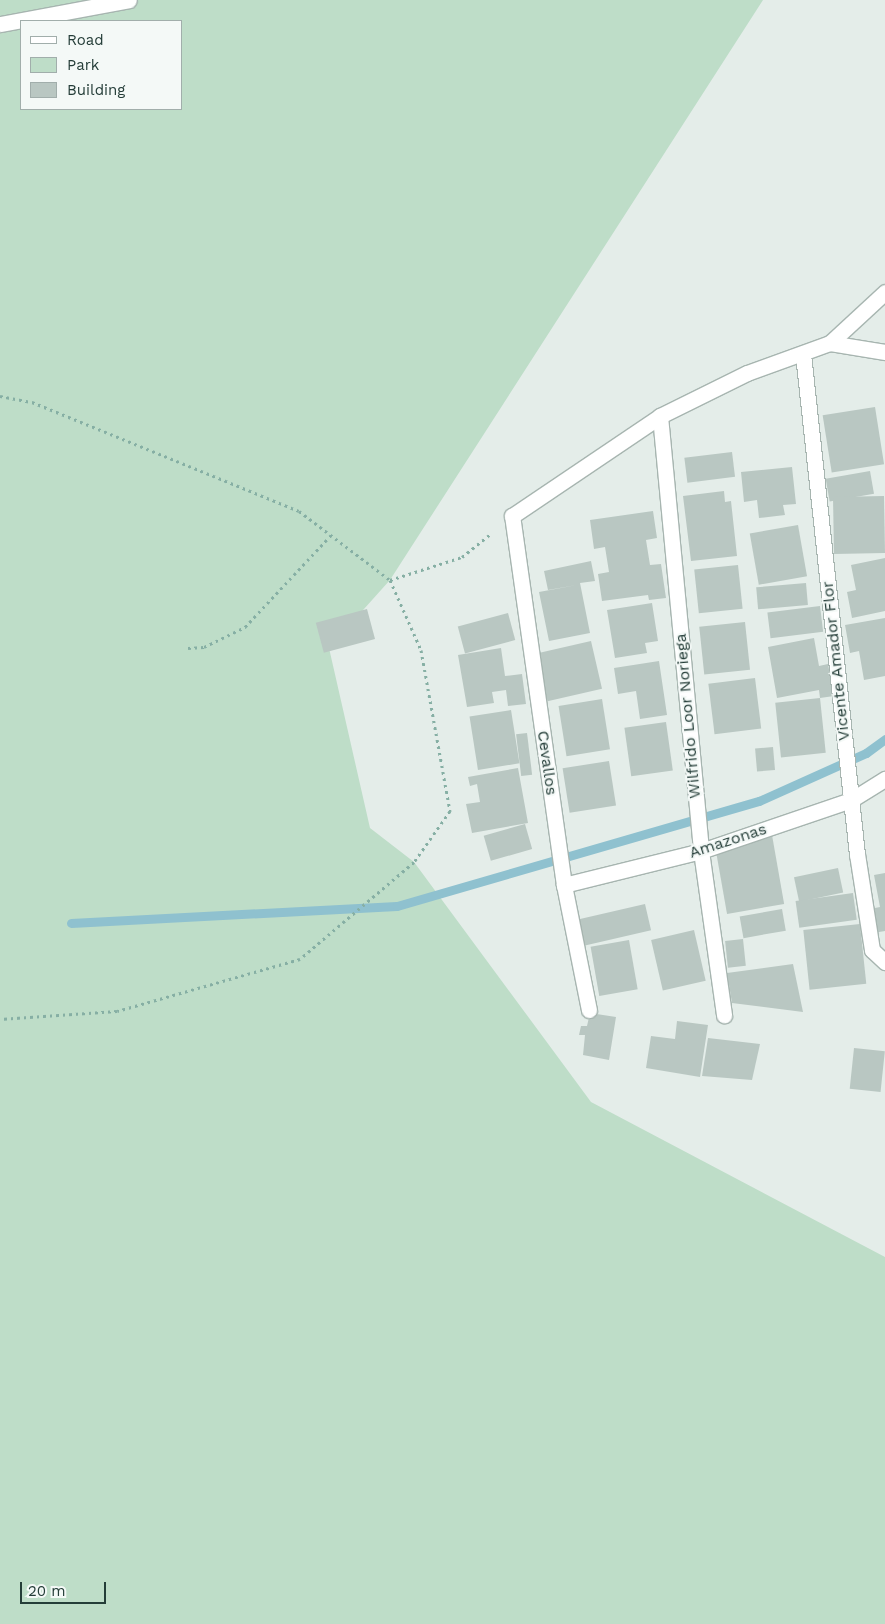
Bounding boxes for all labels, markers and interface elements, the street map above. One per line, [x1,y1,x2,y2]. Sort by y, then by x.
legend [20,20,182,110]
text: Road [67,31,104,49]
text: Park [67,56,99,74]
text: Building [67,81,125,99]
street label: Vicente Amador Flor [818,580,854,742]
street label: Wilfrido Loor Noriega [671,632,705,800]
street label: Cevallos [533,729,561,797]
street label: Amazonas [687,819,769,863]
scale bar [22,1572,109,1604]
text: 20 m [28,1582,66,1600]

